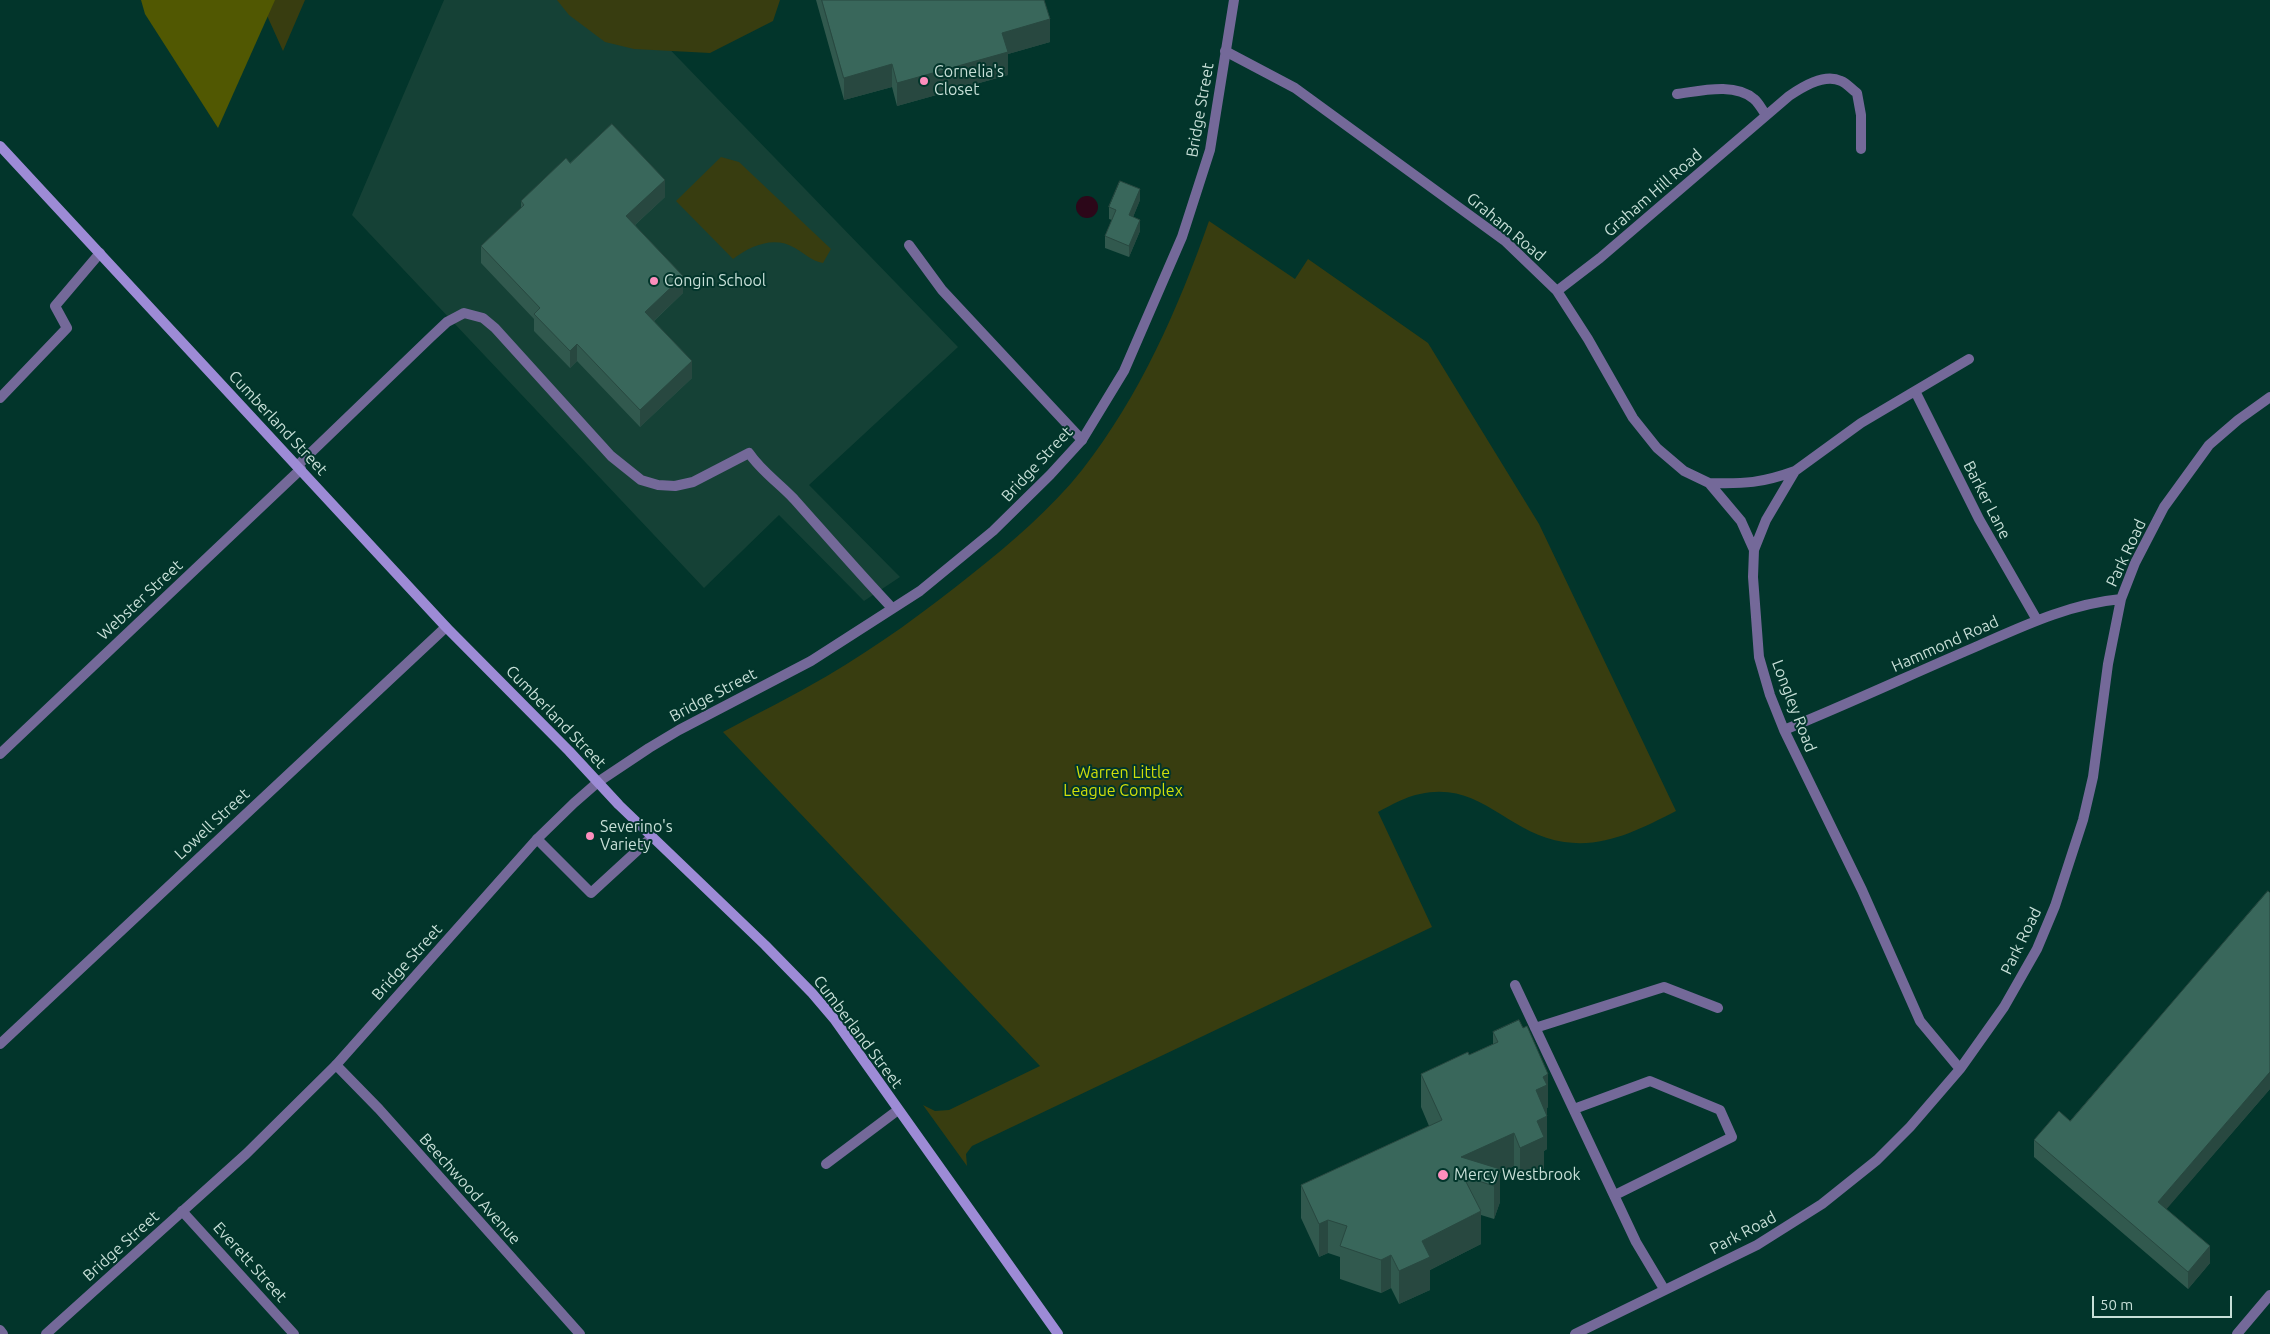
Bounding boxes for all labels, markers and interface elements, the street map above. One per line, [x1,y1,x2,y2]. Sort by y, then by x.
street label: Bridge Street [1182,61,1218,159]
place label: Cornelia's Closet [934,62,1004,100]
marker: Cornelia's Closet [918,75,930,87]
street label: Graham Hill Road [1600,145,1706,241]
street label: Graham Road [1463,189,1549,265]
place label: Congin School [664,271,766,291]
marker: Congin School [648,275,660,287]
street label: Cumberland Street [225,367,331,479]
street label: Bridge Street [997,422,1077,506]
street label: Barker Lane [1959,458,2015,542]
street label: Park Road [2102,516,2150,590]
street label: Webster Street [94,556,186,644]
street label: Hammond Road [1888,612,2002,676]
street label: Longley Road [1768,657,1820,755]
street label: Cumberland Street [502,661,610,773]
street label: Bridge Street [666,664,760,726]
park label: Warren Little League Complex [1063,763,1183,801]
street label: Lowell Street [171,784,253,864]
place label: Severino's Variety [600,817,673,855]
marker: Severino's Variety [584,830,596,842]
street label: Park Road [1997,904,2045,978]
street label: Bridge Street [368,920,446,1004]
street label: Cumberland Street [809,972,907,1092]
street label: Beechwood Avenue [415,1130,525,1248]
place label: Mercy Westbrook [1454,1165,1581,1185]
marker: Mercy Westbrook [1436,1168,1450,1182]
street label: Bridge Street [79,1207,163,1285]
street label: Park Road [1707,1208,1779,1258]
street label: Everett Street [209,1218,291,1306]
scale bar [2095,1286,2235,1318]
text: 50 m [2100,1296,2133,1313]

